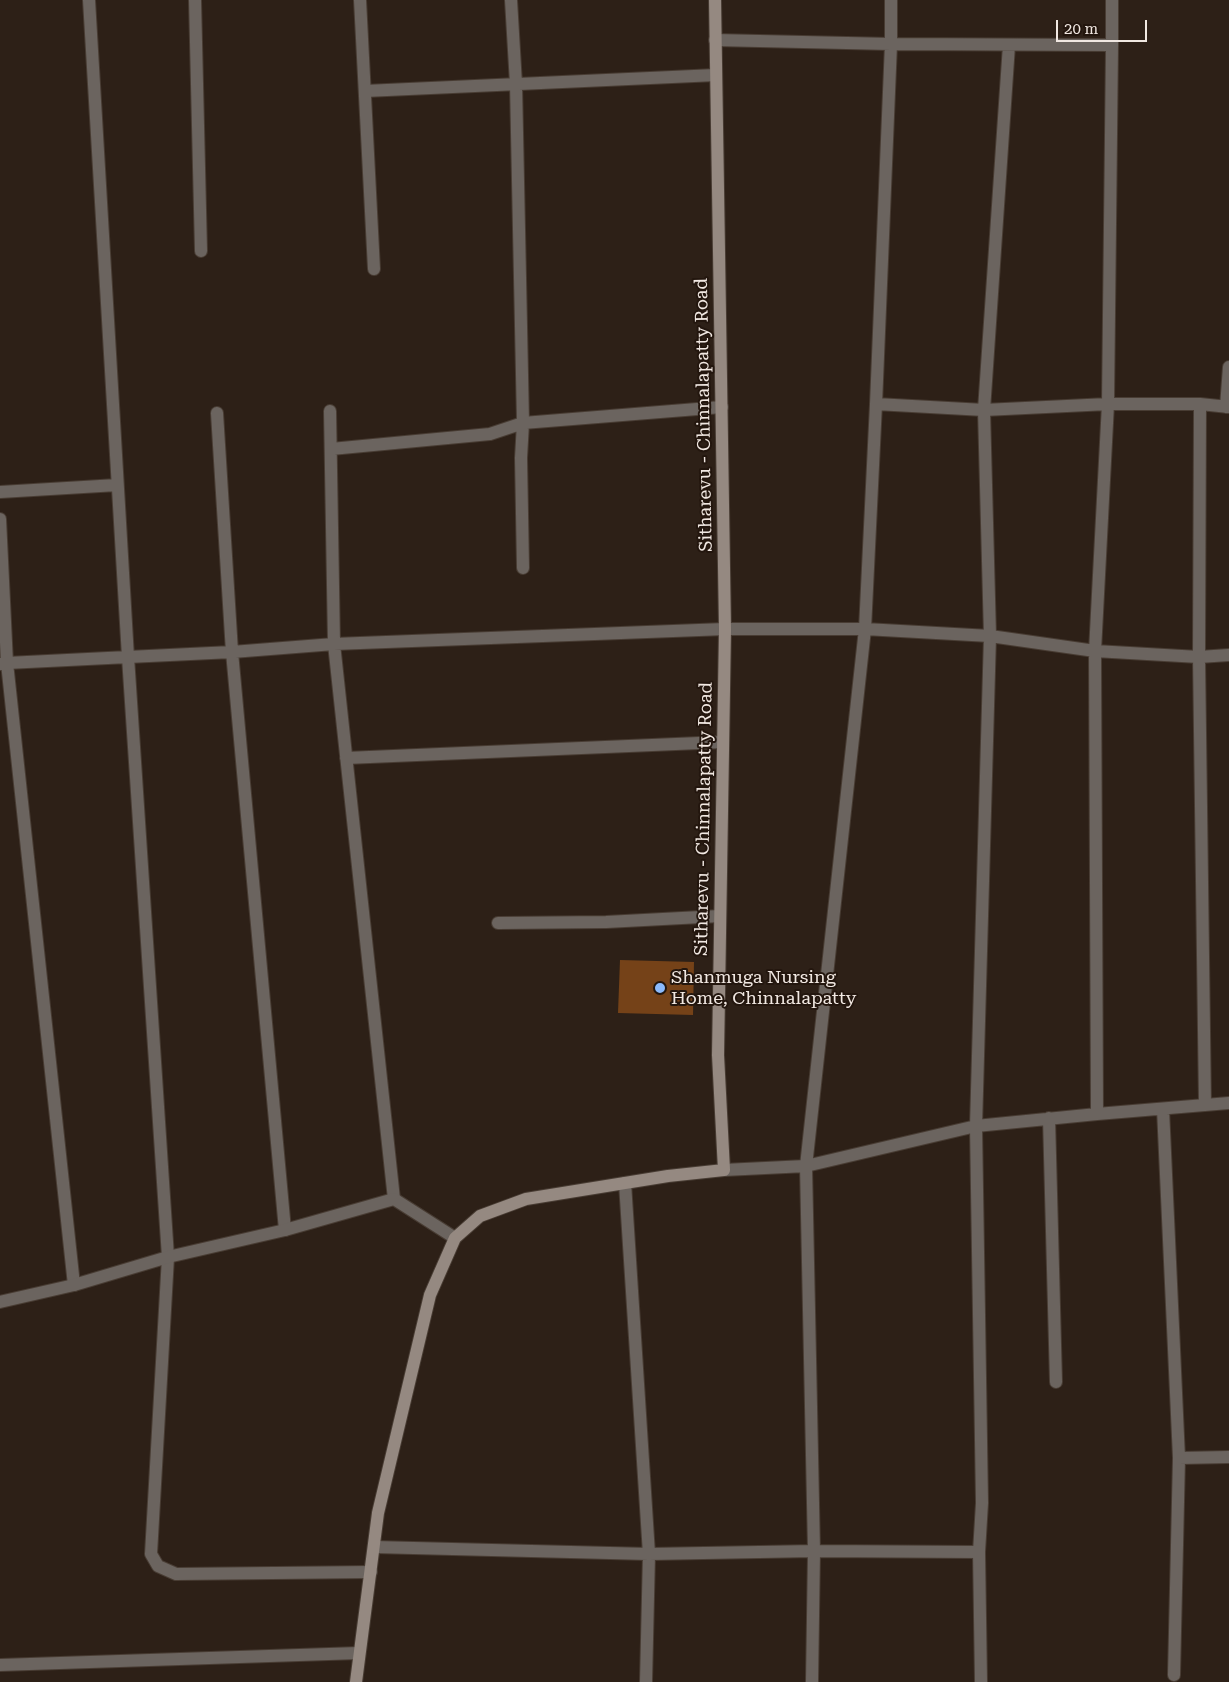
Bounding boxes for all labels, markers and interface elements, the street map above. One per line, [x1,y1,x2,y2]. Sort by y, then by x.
scale bar [1059,10,1150,42]
text: 20 m [1064,20,1098,38]
street label: Sitharevu - Chinnalapatty Road [691,278,717,552]
street label: Sitharevu - Chinnalapatty Road [691,682,717,956]
place label: Shanmuga Nursing Home, Chinnalapatty [671,967,857,1010]
marker: Shanmuga Nursing Home, Chinnalapatty [653,981,667,995]

